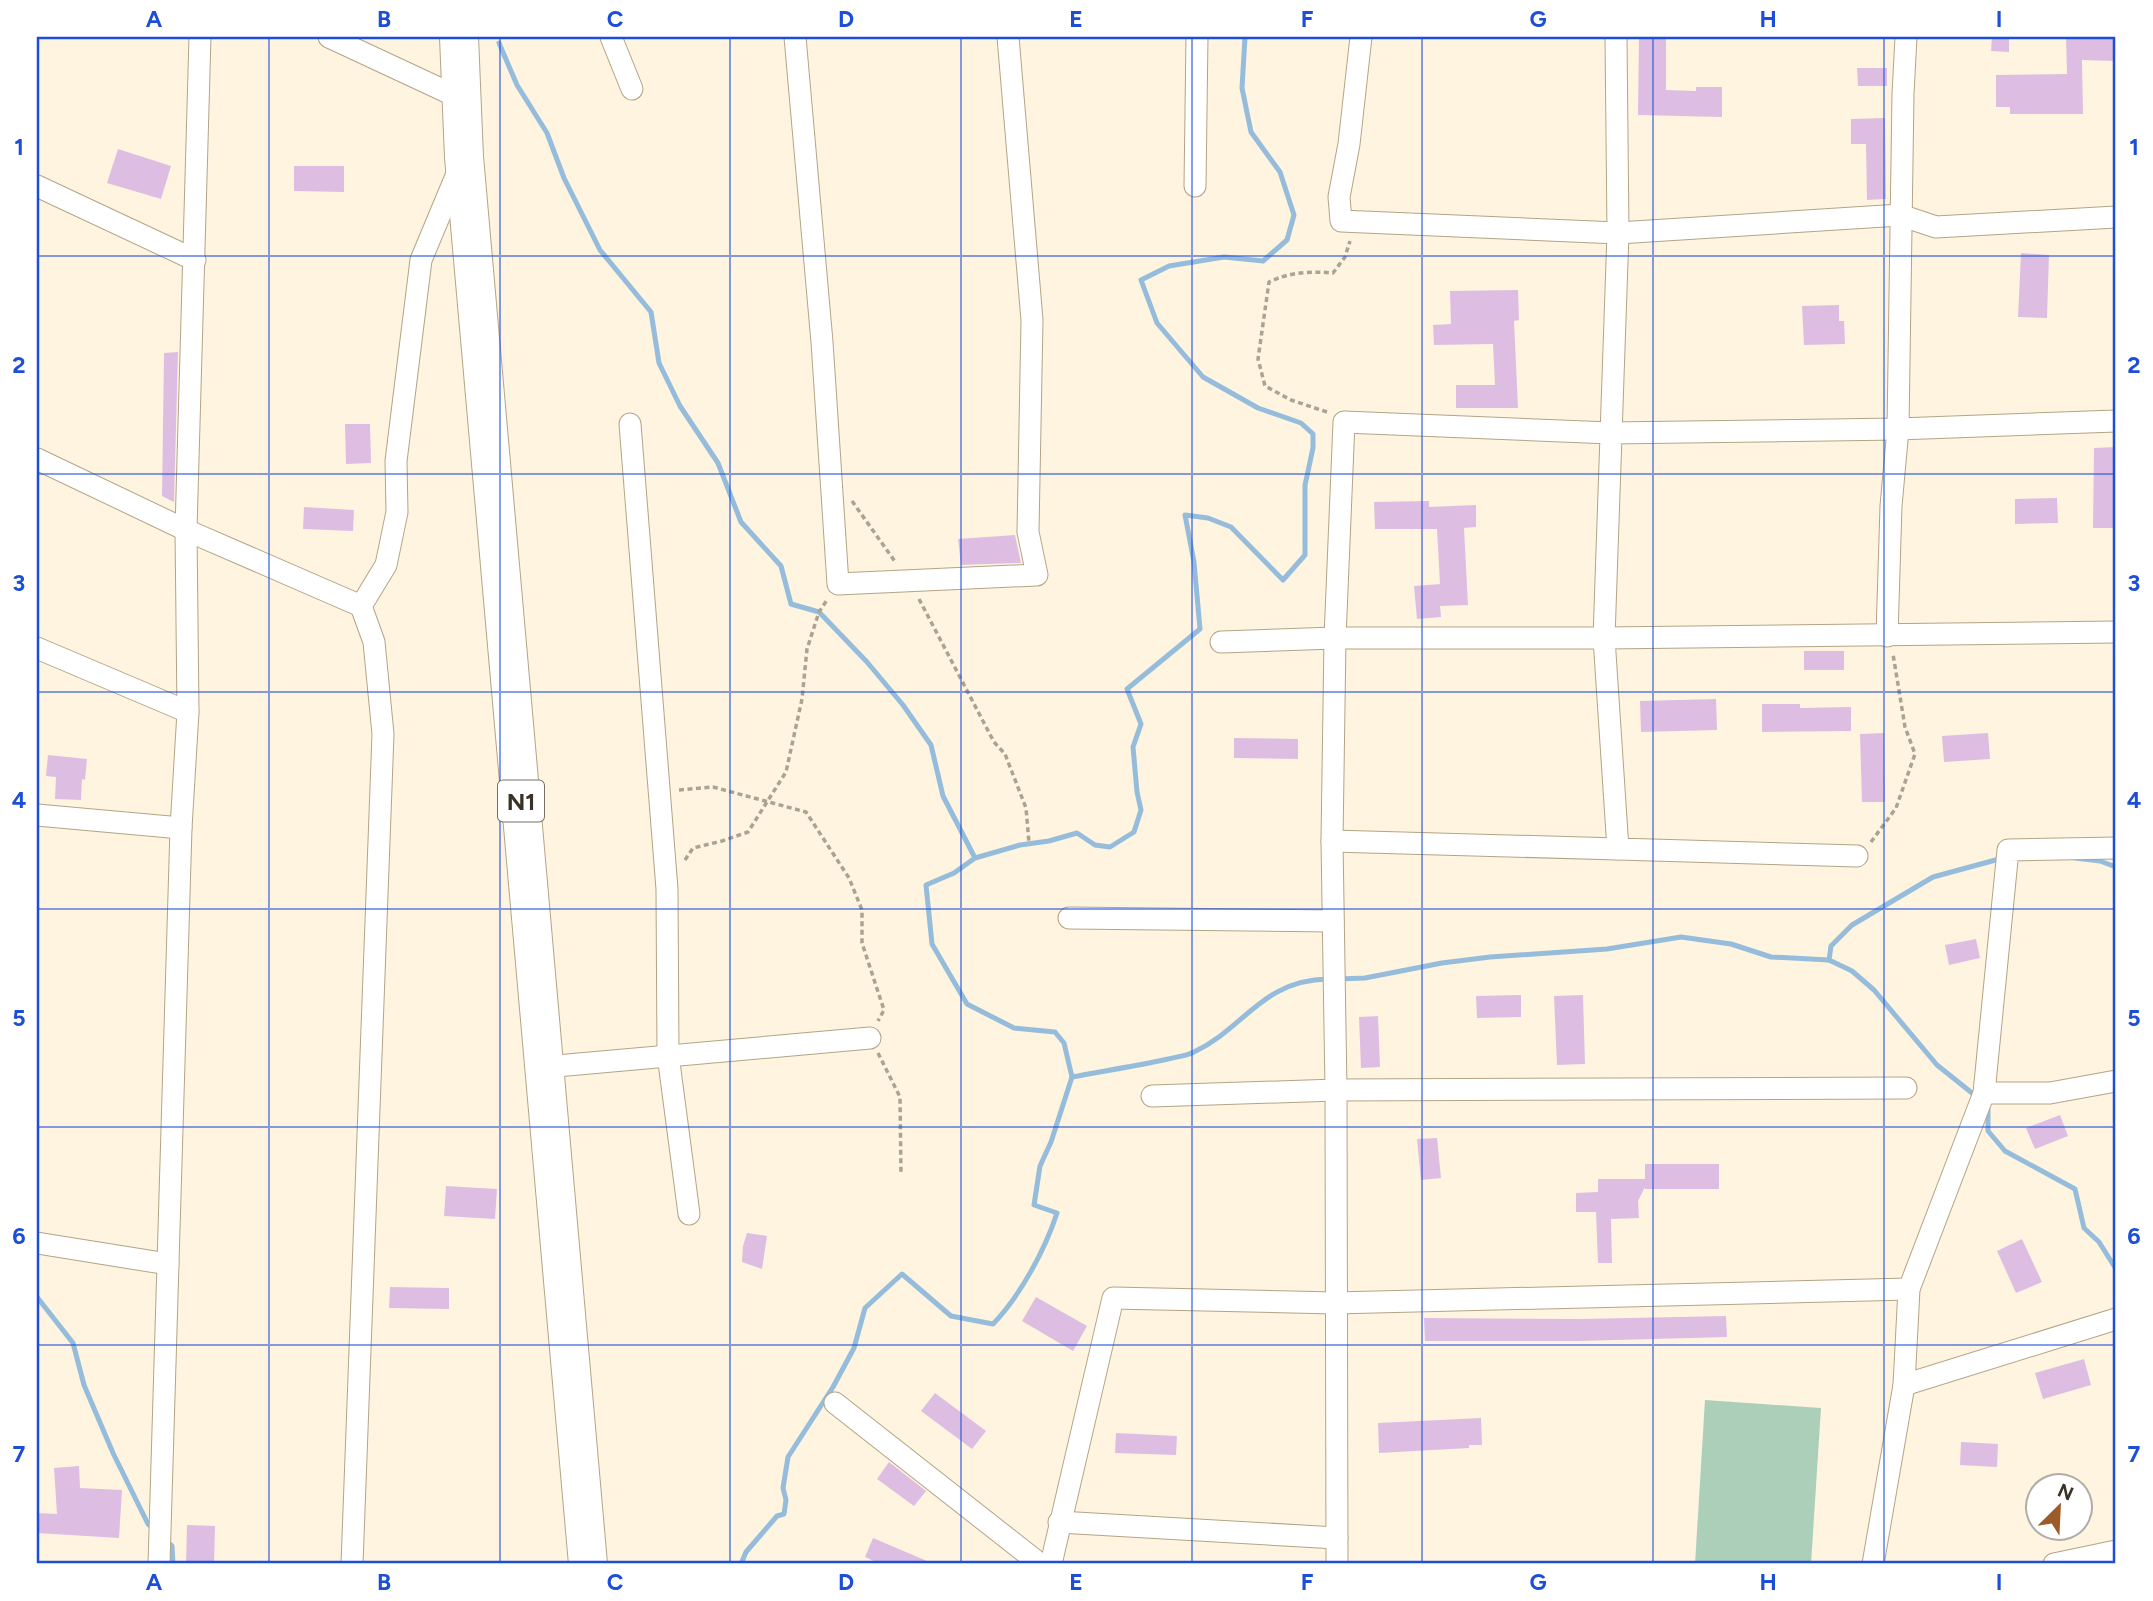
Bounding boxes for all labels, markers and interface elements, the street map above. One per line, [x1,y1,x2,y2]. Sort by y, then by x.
text: A [146,5,163,33]
text: B [377,5,391,33]
text: C [607,5,624,33]
text: D [838,5,854,33]
text: E [1069,5,1083,33]
text: F [1301,5,1314,33]
text: G [1529,5,1547,33]
text: H [1759,5,1777,33]
text: I [1996,5,2002,33]
text: 1 [14,133,24,161]
text: 1 [2129,133,2139,161]
text: 2 [12,351,26,379]
text: 2 [2127,351,2141,379]
text: 3 [13,569,25,597]
text: 3 [2128,569,2140,597]
road number: N1 [498,780,544,822]
text: 4 [12,786,26,814]
text: 4 [2127,786,2141,814]
text: 5 [12,1004,26,1032]
text: 5 [2127,1004,2141,1032]
text: 6 [12,1222,26,1250]
text: 6 [2127,1222,2141,1250]
text: 7 [13,1440,26,1468]
text: 7 [2128,1440,2141,1468]
north arrow [2024,1472,2094,1542]
text: N [2054,1478,2077,1505]
text: A [146,1568,163,1596]
text: B [377,1568,391,1596]
text: C [607,1568,624,1596]
text: D [838,1568,854,1596]
text: E [1069,1568,1083,1596]
text: F [1301,1568,1314,1596]
text: G [1529,1568,1547,1596]
text: H [1759,1568,1777,1596]
text: I [1996,1568,2002,1596]

